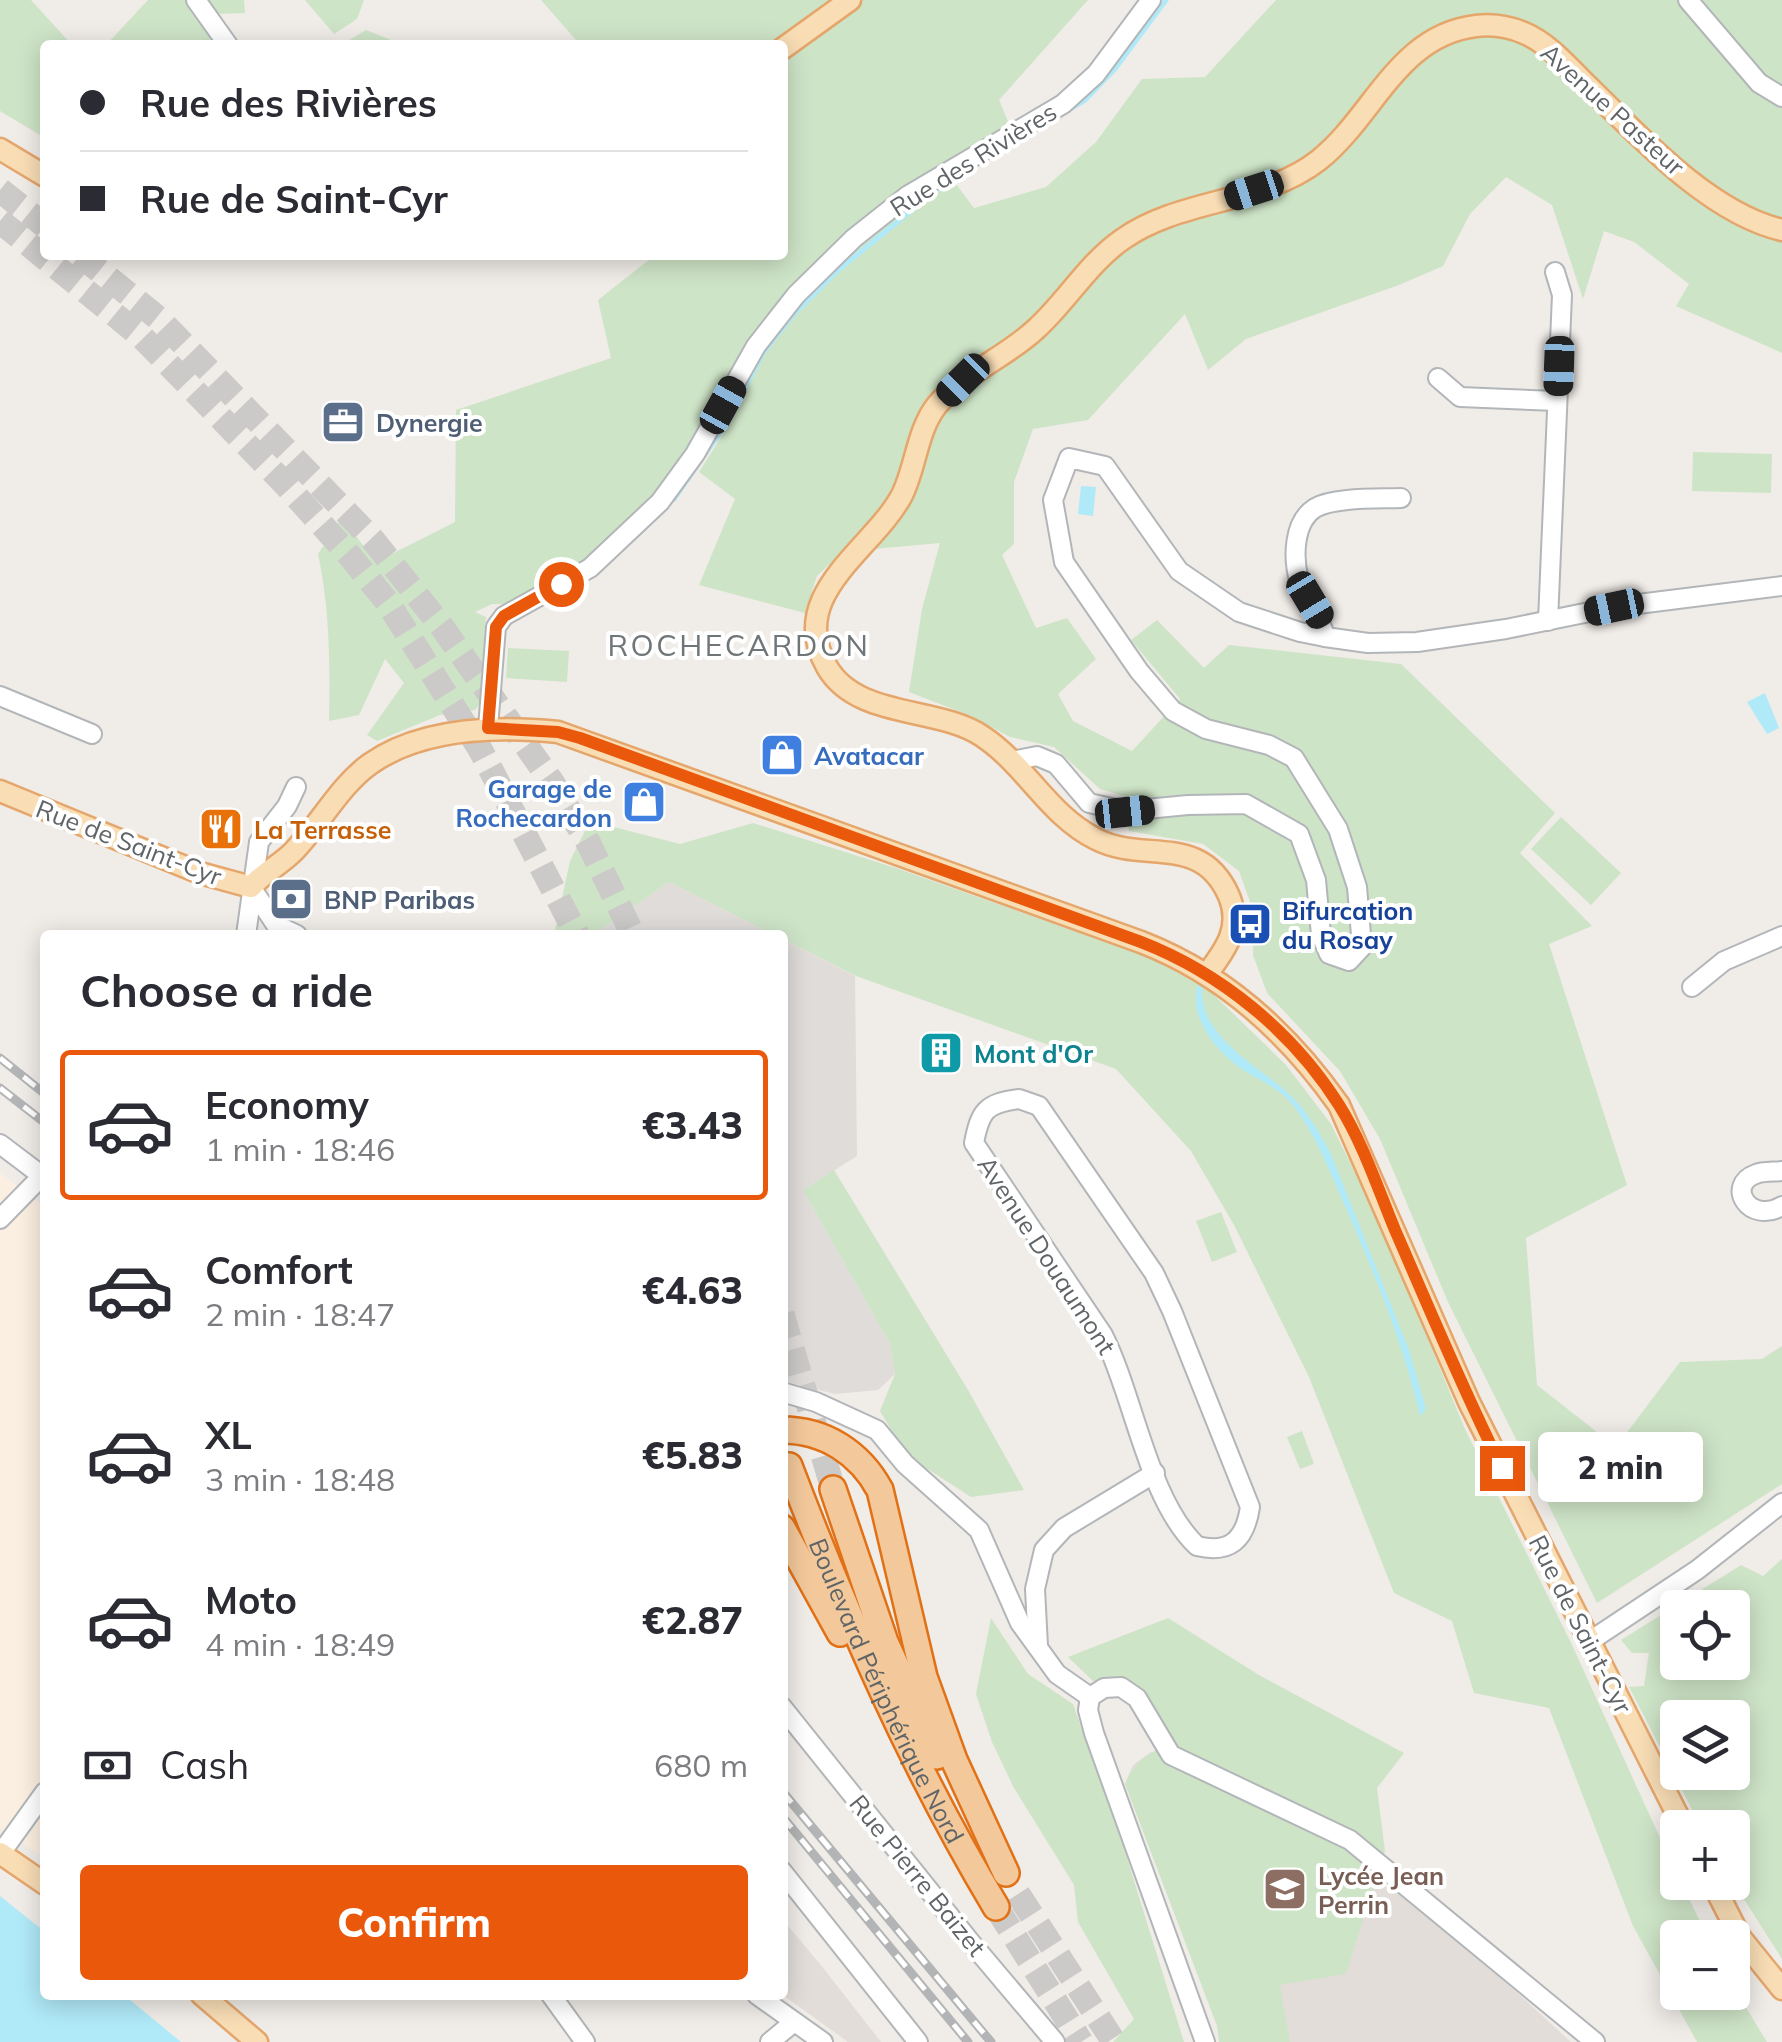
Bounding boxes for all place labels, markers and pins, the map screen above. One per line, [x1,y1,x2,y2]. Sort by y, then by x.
office icon: Dynergie [320,399,366,445]
place label: Dynergie [376,407,483,438]
shop icon: Avatacar [759,732,805,778]
place label: Avatacar [814,740,924,771]
place label: Garage de Rochecardon [456,773,612,833]
shop icon: Garage de Rochecardon [621,779,667,825]
restaurant icon: La Terrasse [198,806,244,852]
place label: La Terrasse [254,814,391,845]
bank icon: BNP Paribas [268,876,314,922]
place label: BNP Paribas [324,884,475,915]
place label: Bifurcation du Rosay [1282,895,1413,955]
bus stop icon: Bifurcation du Rosay [1227,901,1273,947]
building icon: Mont d'Or [918,1030,964,1076]
place label: Mont d'Or [974,1038,1093,1069]
place label: Lycée Jean Perrin [1318,1860,1444,1920]
school or university icon: Lycée Jean Perrin [1262,1866,1308,1912]

